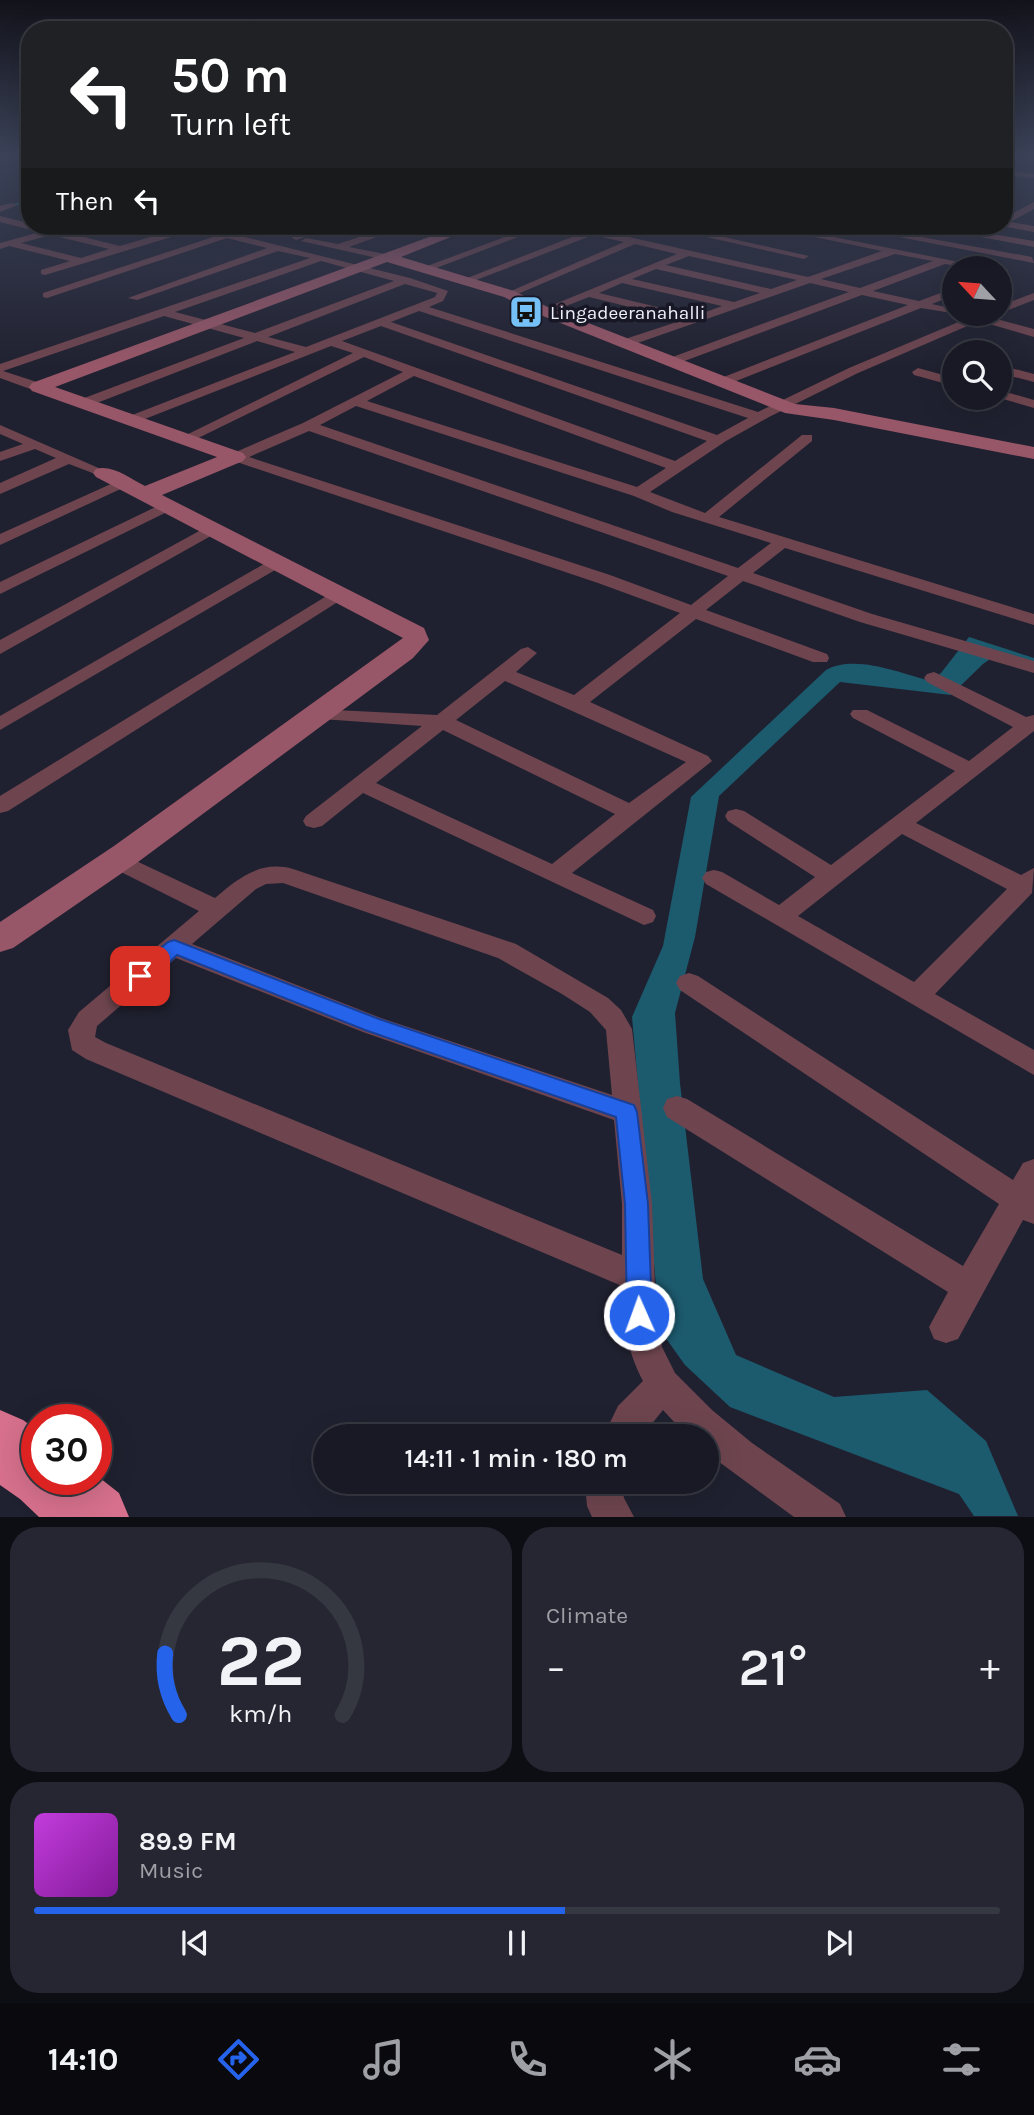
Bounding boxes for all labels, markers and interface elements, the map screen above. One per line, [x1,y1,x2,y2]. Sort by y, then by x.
text: 50 m [171,47,289,104]
icon: left [56,49,147,140]
text: Turn left [171,106,291,143]
icon: left [128,182,166,220]
text: Then [56,186,114,217]
north arrow [942,256,1012,326]
map controls [942,256,1012,410]
bus stop icon: Lingadeeranahalli [507,293,545,331]
place label: Lingadeeranahalli [550,302,705,324]
button: search [942,340,1012,410]
pin [110,946,170,1006]
icon: arrive [121,957,159,995]
position arrow [602,1278,676,1352]
speed limit sign: 30 [21,1404,112,1495]
text: 14:11 · 1 min · 180 m [404,1443,628,1474]
text: Climate [546,1602,628,1629]
text: 22 [217,1619,305,1704]
text: 21° [739,1637,807,1698]
text: − [546,1645,566,1690]
text: + [980,1645,1000,1690]
text: km/h [229,1699,293,1728]
text: 89.9 FM [139,1826,237,1857]
text: Music [139,1857,203,1884]
icon: previous [176,1924,214,1962]
icon: pause [498,1924,536,1962]
icon: next [820,1924,858,1962]
icon: directions [214,2035,263,2084]
icon: music [359,2035,408,2084]
icon: phone [503,2035,552,2084]
icon: climate [648,2035,697,2084]
icon: car [793,2035,842,2084]
icon: filters [937,2035,986,2084]
text: 14:10 [48,2041,119,2078]

